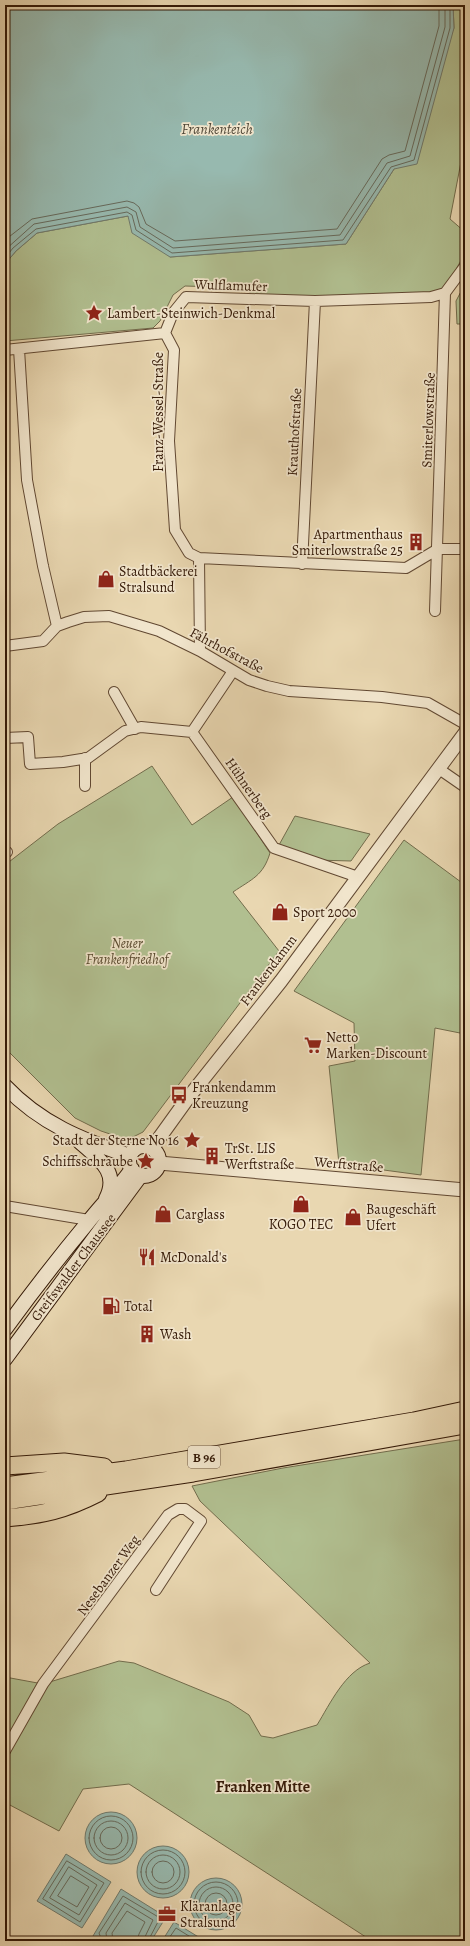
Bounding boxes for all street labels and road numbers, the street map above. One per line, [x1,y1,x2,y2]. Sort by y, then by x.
street label: Wulflamufer [193,275,269,296]
street label: Franz-Wessel-Straße [149,352,168,472]
street label: Smiterlowstraße [417,372,440,468]
street label: Krauthofstraße [283,387,306,477]
street label: Fährhofstraße [186,623,267,678]
street label: Hühnerberg [221,754,277,823]
street label: Frankendamm [235,931,302,1010]
street label: Werftstraße [313,1152,384,1177]
street label: Greifswalder Chaussee [27,1210,120,1325]
road number: B 96 [188,1446,220,1468]
street label: Nesebanzer Weg [73,1531,144,1619]

